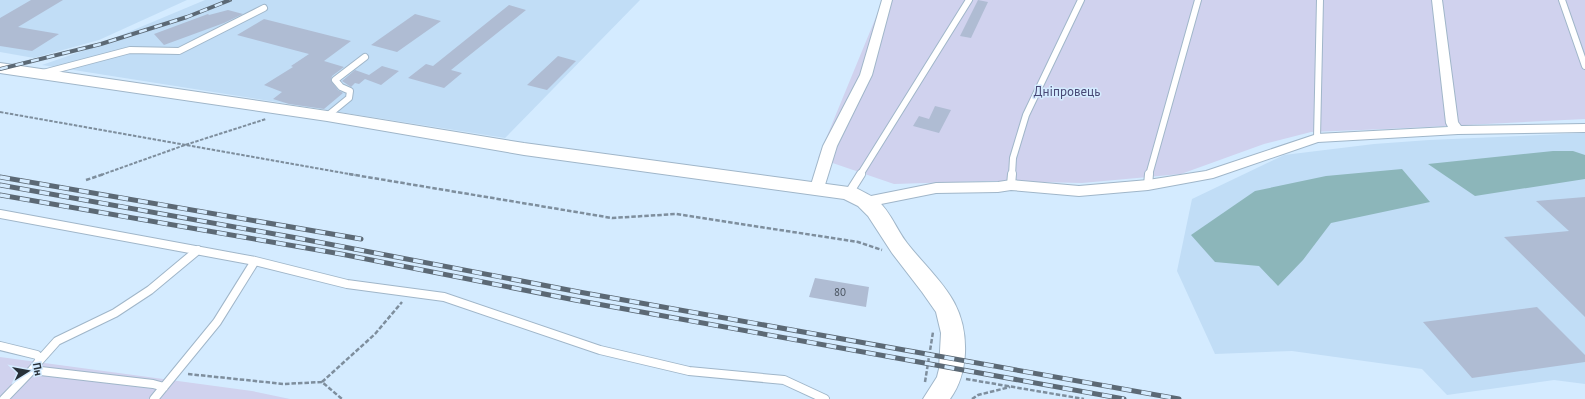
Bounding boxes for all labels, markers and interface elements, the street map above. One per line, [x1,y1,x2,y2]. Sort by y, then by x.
park label: Дніпровець [1034,83,1100,100]
house number: 80 [834,285,846,299]
north arrow [8,351,48,391]
text: Пн [30,361,46,377]

